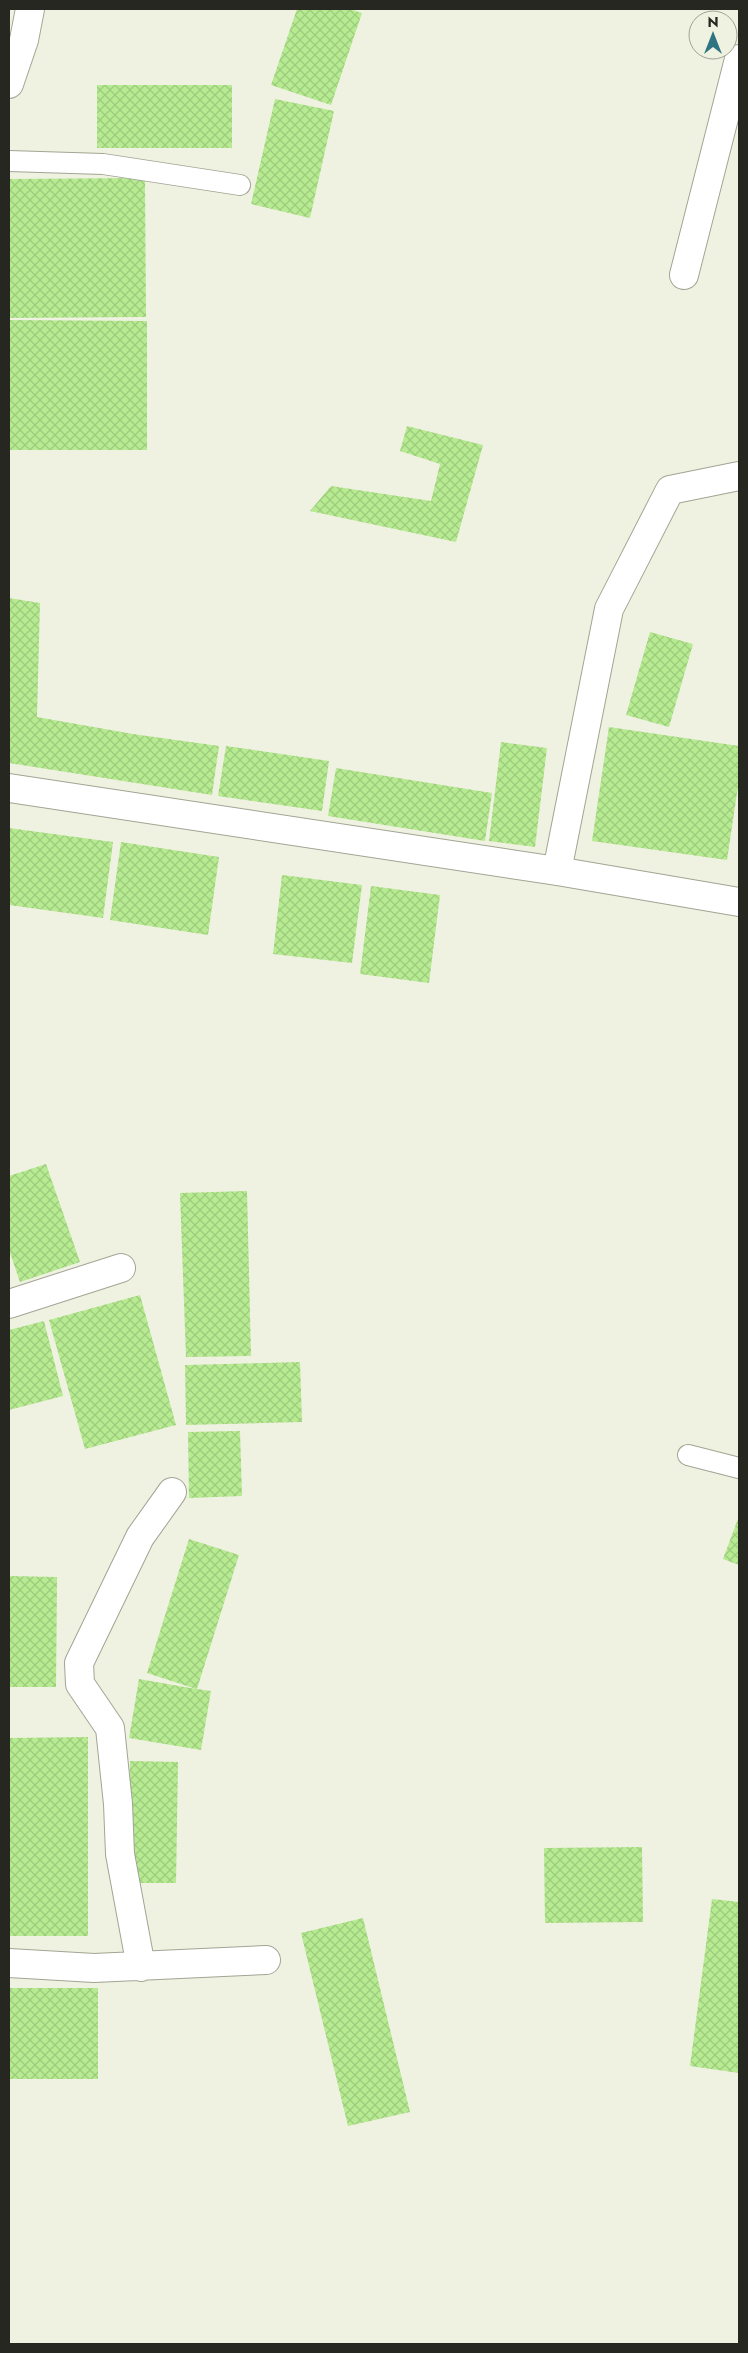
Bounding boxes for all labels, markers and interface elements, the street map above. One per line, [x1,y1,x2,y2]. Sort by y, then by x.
north arrow [688,10,738,60]
text: N [707,12,719,32]

